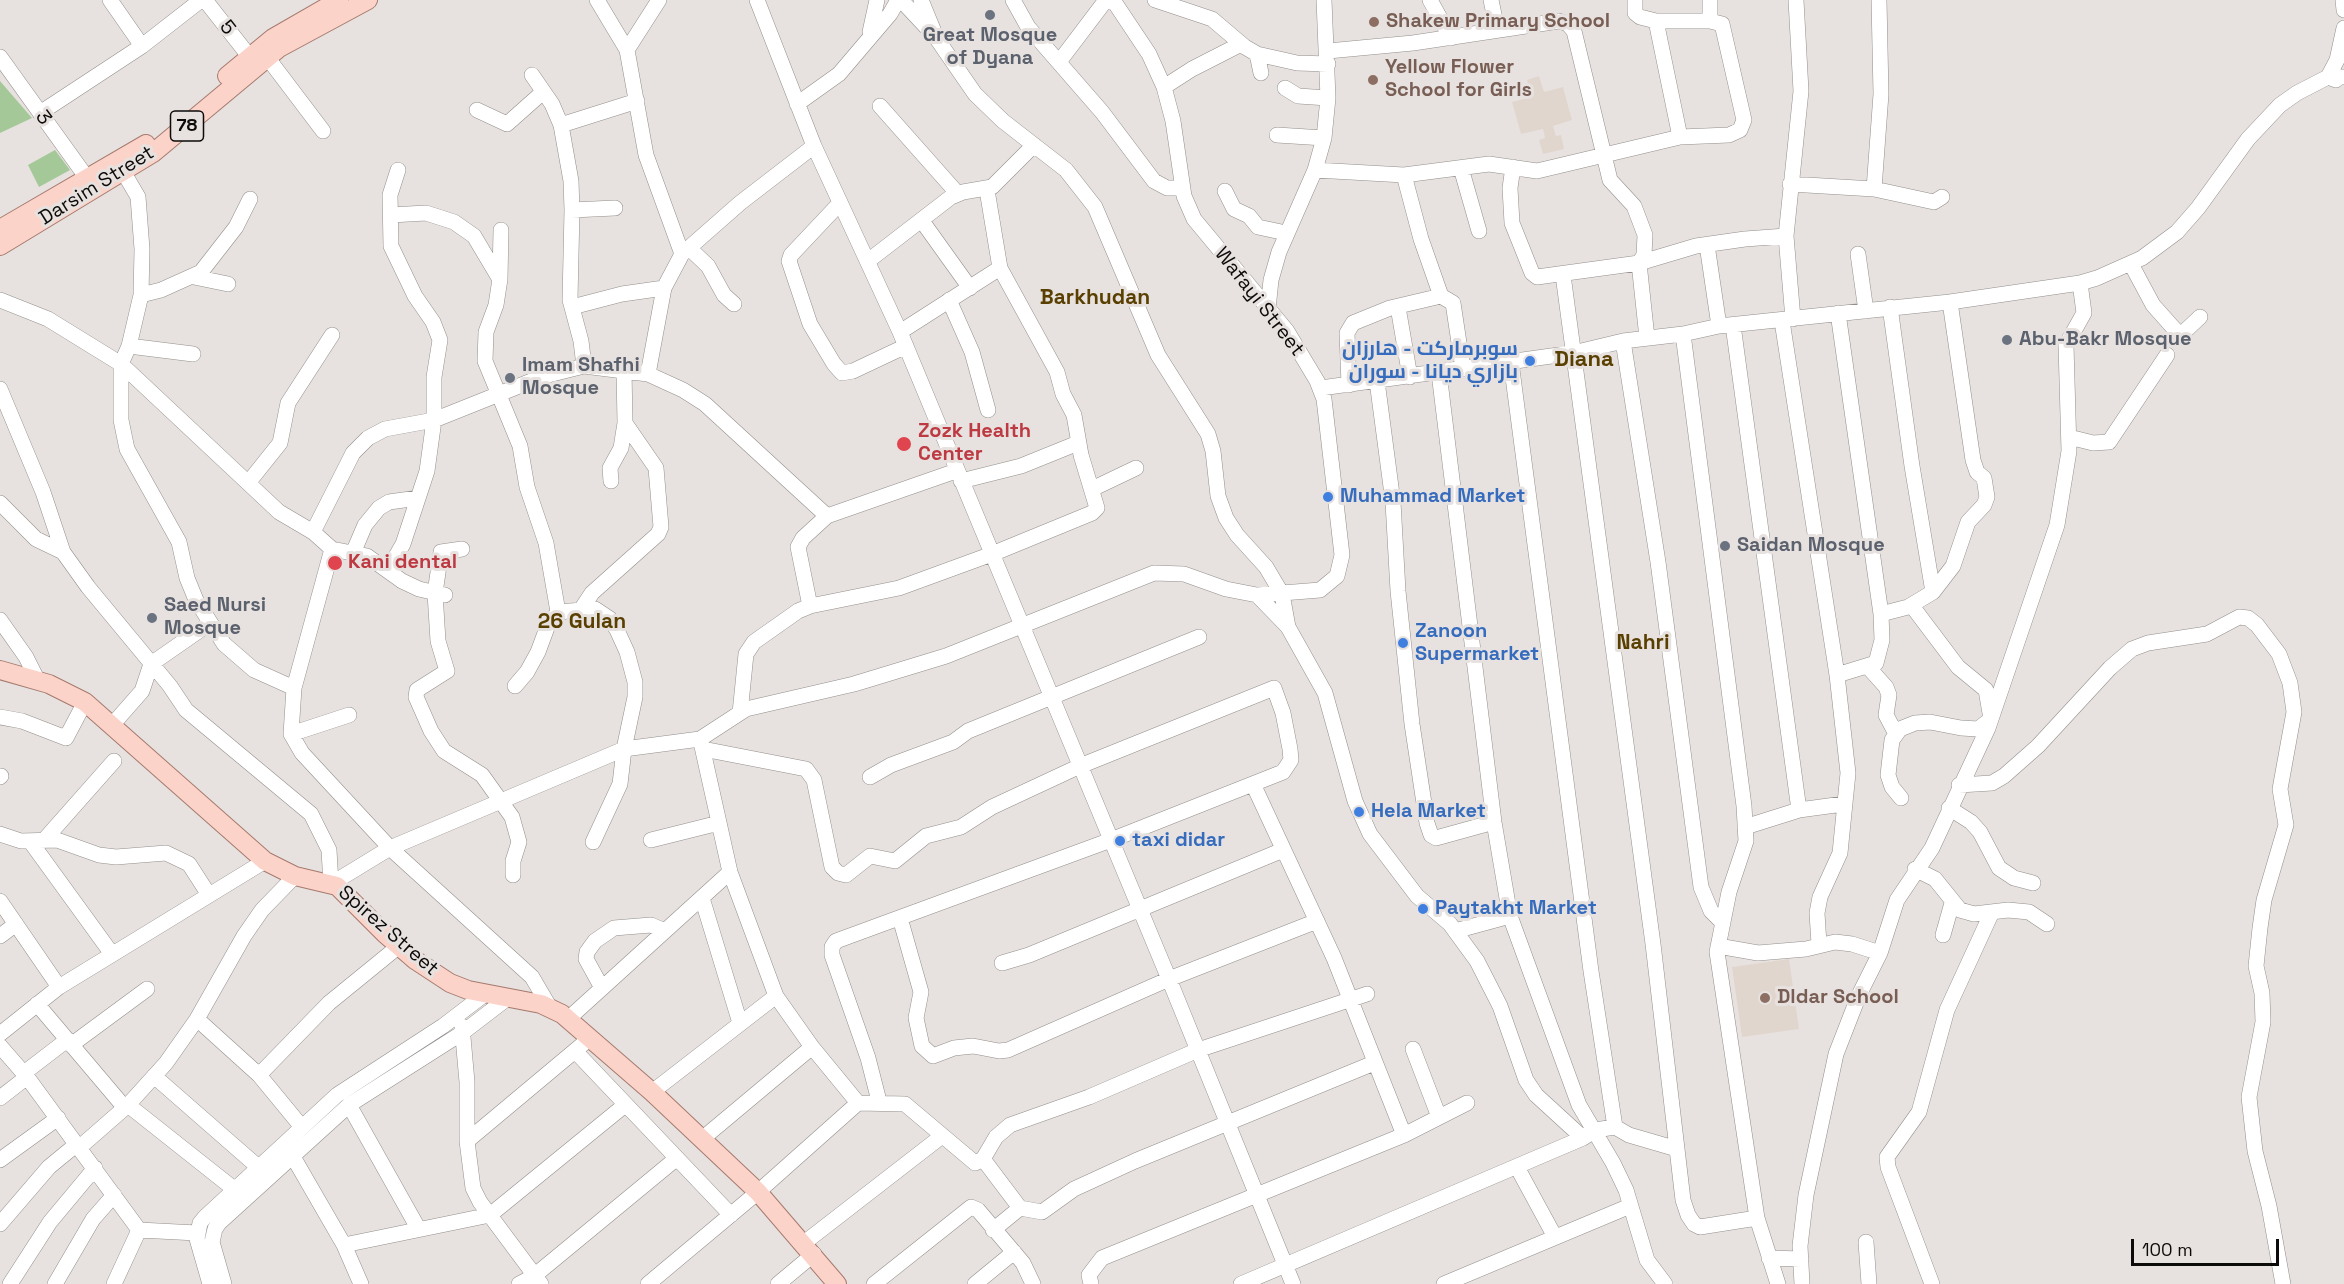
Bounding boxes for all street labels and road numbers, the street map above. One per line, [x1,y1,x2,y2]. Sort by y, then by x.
street label: 5 [214,16,240,40]
street label: 3 [30,106,56,130]
road number: 78 [170,111,204,141]
street label: Darsim Street [35,141,159,231]
street label: Wafayi Street [1209,243,1309,361]
street label: Spirez Street [333,881,443,981]

